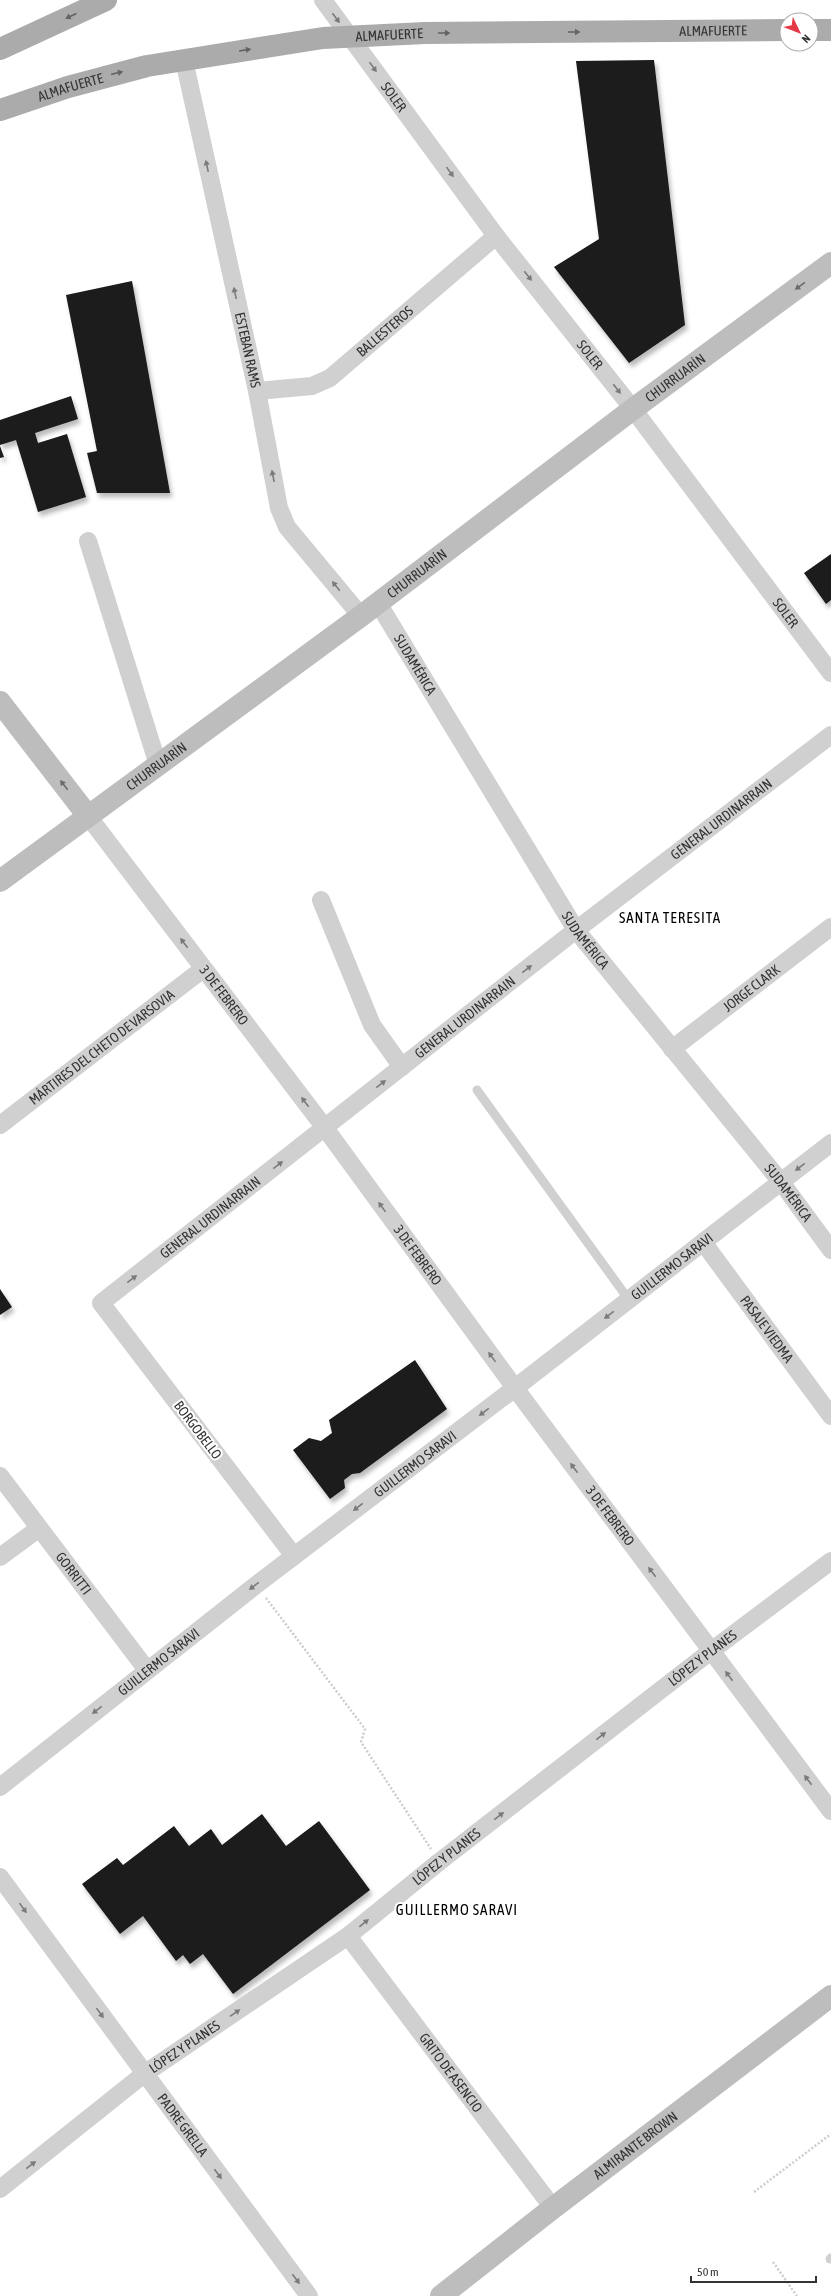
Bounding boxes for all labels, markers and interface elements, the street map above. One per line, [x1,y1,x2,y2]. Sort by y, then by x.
one-way arrow [332,12,341,23]
north arrow [779,12,819,52]
one-way arrow [65,13,76,19]
street label: ALMAFUERTE [679,22,747,39]
street label: ALMAFUERTE [355,25,423,44]
one-way arrow [568,29,581,35]
one-way arrow [438,30,451,36]
text: N [800,32,813,45]
one-way arrow [239,47,251,53]
one-way arrow [369,62,377,72]
street label: ALMAFUERTE [36,70,105,105]
one-way arrow [111,70,123,76]
street label: SOLER [378,79,410,115]
one-way arrow [204,160,210,173]
one-way arrow [445,166,454,177]
one-way arrow [523,270,532,281]
one-way arrow [794,282,805,291]
one-way arrow [232,287,238,300]
street label: BALLESTEROS [353,302,416,360]
street label: ESTEBAN RAMS [232,311,264,389]
street label: SOLER [574,337,606,372]
street label: CHURRUARÍN [642,351,708,405]
one-way arrow [613,383,621,394]
one-way arrow [269,469,275,482]
street label: CHURRUARÍN [384,546,450,601]
one-way arrow [332,580,340,591]
street label: SOLER [770,595,802,631]
street label: SUDAMÉRICA [391,631,440,698]
street label: CHURRUARÍN [123,739,190,794]
street label: GENERAL URDINARRAIN [667,775,775,863]
one-way arrow [60,780,68,791]
street label: SUDAMÉRICA [559,909,612,972]
district label: SANTA TERESITA [619,909,721,926]
one-way arrow [180,938,188,948]
street label: JORGE CLARK [720,961,783,1015]
street label: 3 DE FEBRERO [196,962,252,1028]
one-way arrow [521,965,532,973]
street label: GENERAL URDINARRAIN [412,973,518,1062]
street label: MÁRTIRES DEL CHETO DE VARSOVIA [26,986,177,1108]
one-way arrow [375,1080,386,1089]
one-way arrow [300,1097,309,1108]
one-way arrow [273,1160,284,1169]
street label: SUDAMÉRICA [761,1161,815,1225]
one-way arrow [795,1162,806,1171]
street label: GENERAL URDINARRAIN [157,1173,264,1262]
one-way arrow [378,1201,386,1212]
street label: 3 DE FEBRERO [390,1222,445,1288]
street label: GUILLERMO SARAVI [628,1230,716,1303]
one-way arrow [127,1276,137,1284]
street label: PASAJE VIEDMA [737,1292,797,1366]
one-way arrow [604,1311,615,1320]
one-way arrow [488,1351,496,1362]
street label: BORGOBELLO [171,1398,225,1462]
one-way arrow [479,1408,489,1416]
street label: GUILLERMO SARAVI [371,1428,460,1500]
one-way arrow [570,1462,578,1473]
street label: 3 DE FEBRERO [583,1482,638,1549]
one-way arrow [353,1503,364,1512]
street label: GORRITTI [52,1549,95,1598]
one-way arrow [648,1566,656,1577]
one-way arrow [249,1582,260,1590]
street label: GUILLERMO SARAVI [115,1625,203,1699]
street label: LÓPEZ Y PLANES [665,1627,740,1689]
one-way arrow [726,1671,734,1681]
one-way arrow [92,1705,103,1714]
one-way arrow [596,1731,607,1740]
one-way arrow [804,1775,812,1785]
one-way arrow [493,1811,504,1820]
street label: LÓPEZ Y PLANES [409,1825,484,1888]
district label: GUILLERMO SARAVI [396,1901,518,1918]
one-way arrow [19,1903,27,1913]
one-way arrow [359,1919,370,1928]
one-way arrow [96,2008,104,2018]
one-way arrow [230,2009,240,2017]
street label: LÓPEZ Y PLANES [146,2017,223,2076]
street label: GRITO DE ASENCIO [416,2030,486,2115]
street label: PADRE GRELLA [154,2090,211,2160]
street label: ALMIRANTE BROWN [590,2108,681,2182]
one-way arrow [25,2161,36,2169]
one-way arrow [214,2169,222,2179]
scale bar [691,2258,816,2284]
text: 50 m [697,2265,719,2279]
one-way arrow [291,2273,300,2284]

